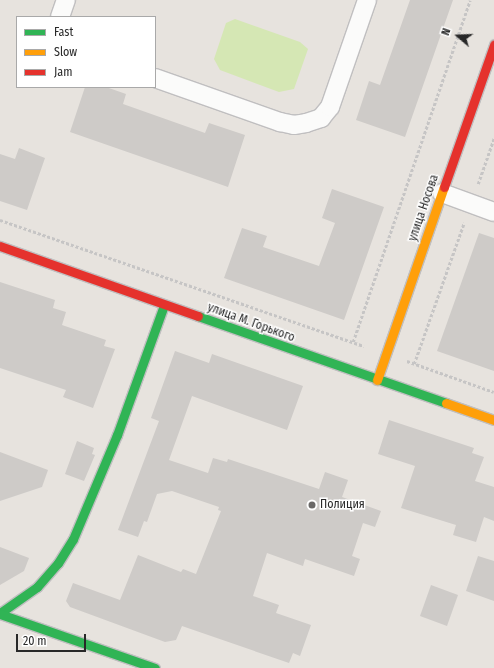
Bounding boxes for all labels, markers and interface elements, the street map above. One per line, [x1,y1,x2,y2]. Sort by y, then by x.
legend [16,16,156,88]
north arrow [438,16,478,56]
text: Fast [54,25,73,39]
text: N [439,27,453,37]
text: Slow [54,45,77,59]
text: Jam [54,65,72,79]
street label: улица Носова [406,173,442,243]
street label: улица М. Горького [205,301,297,345]
place label: Полиция [320,498,365,512]
marker: Полиция [307,500,317,510]
scale bar [18,626,88,652]
text: 20 m [23,634,47,648]

